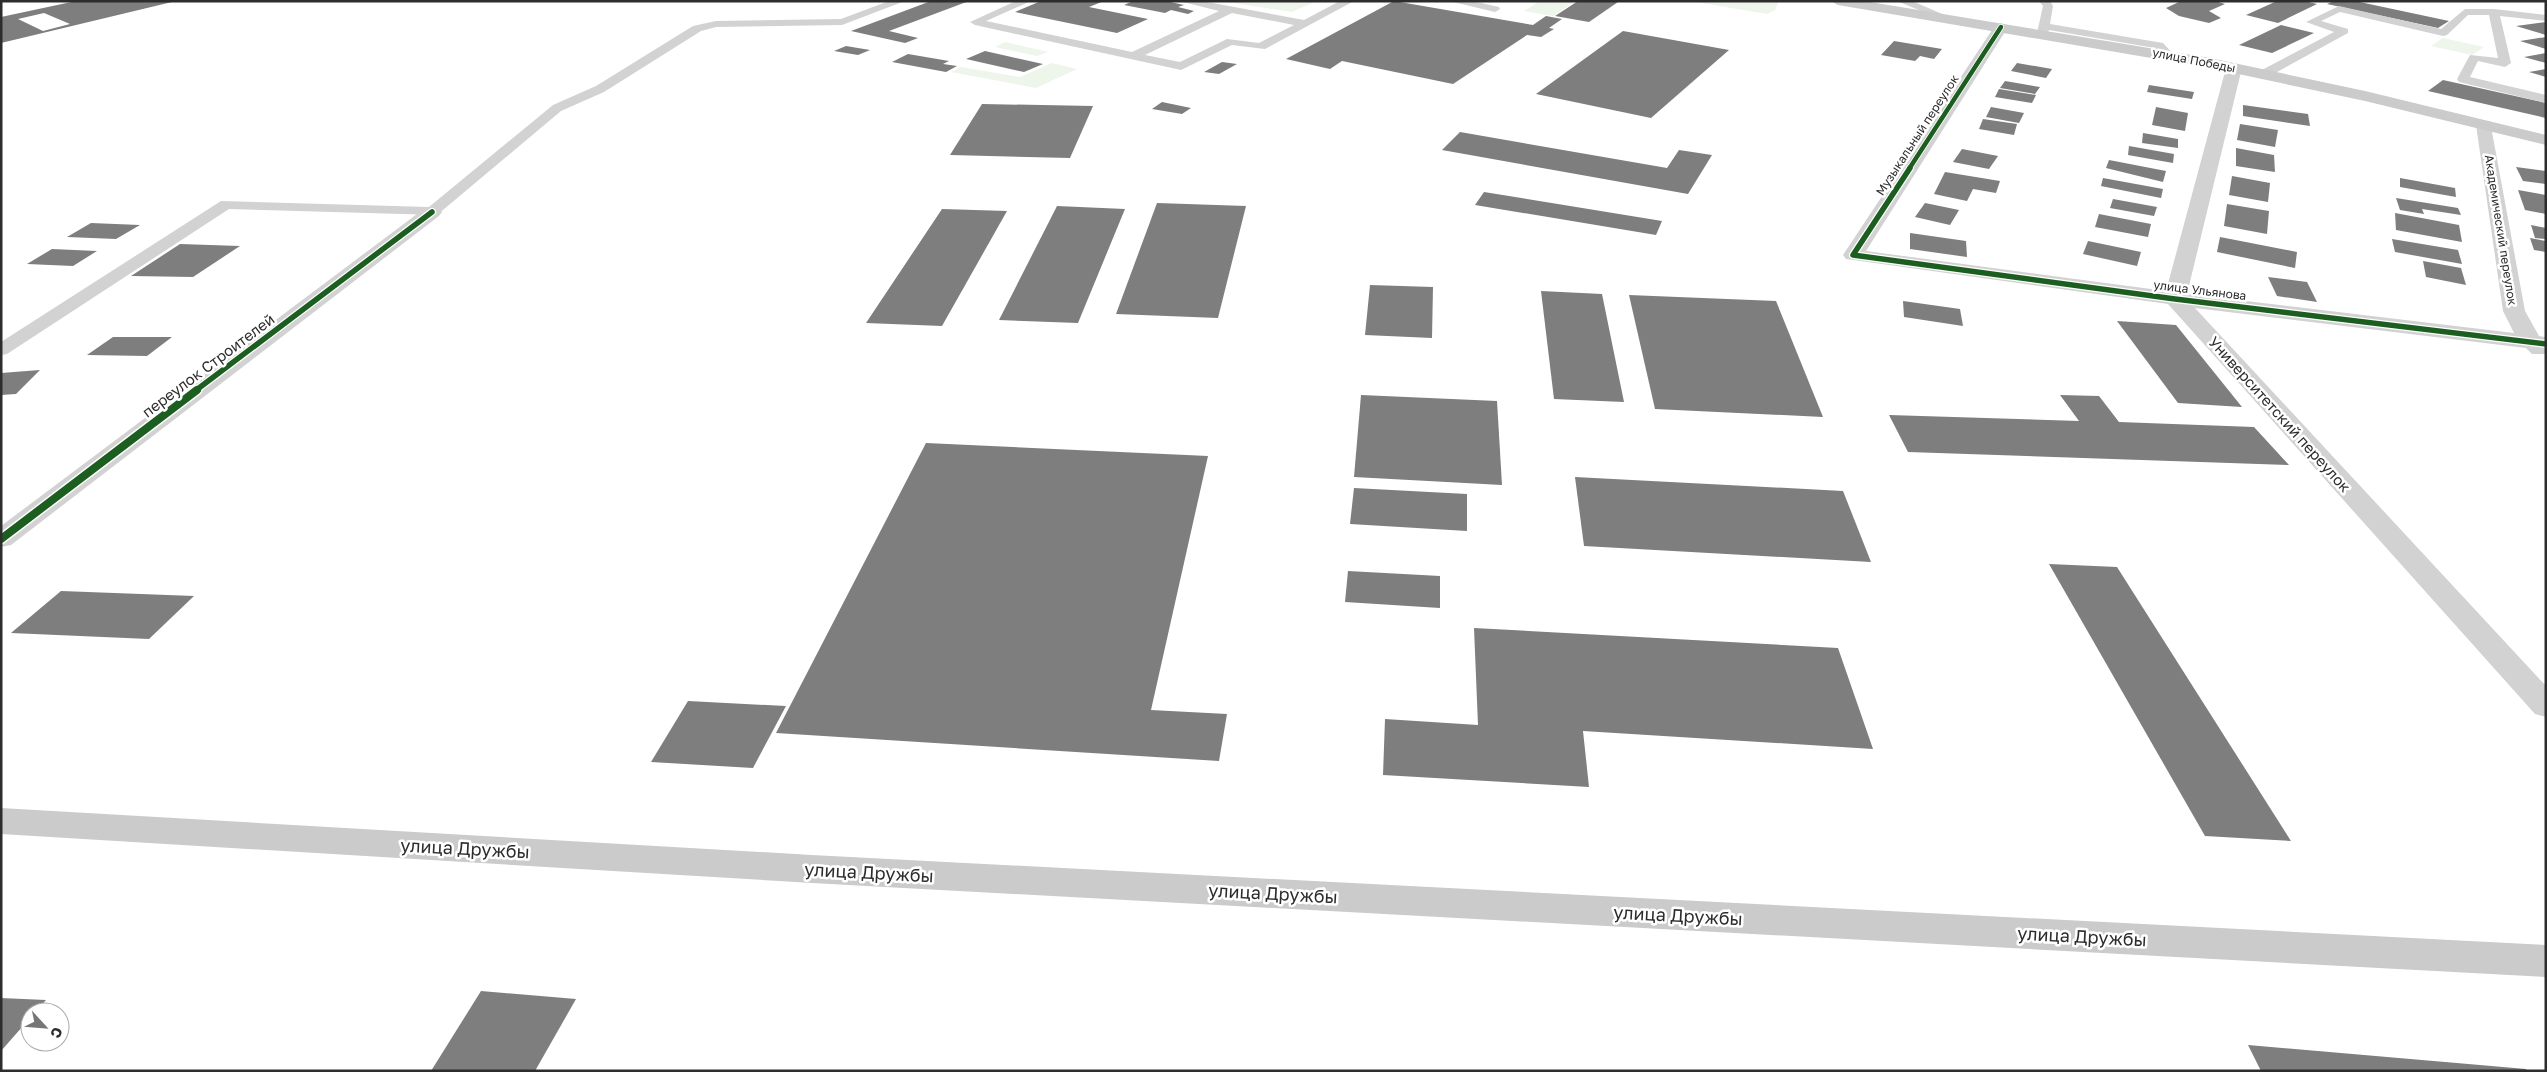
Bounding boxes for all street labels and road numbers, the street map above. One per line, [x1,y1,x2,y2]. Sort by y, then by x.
street label: улица Победы [2151,45,2237,75]
street label: Музыкальный переулок [1872,72,1962,198]
street label: Академический переулок [2482,154,2520,307]
street label: улица Ульянова [2153,277,2247,303]
street label: переулок Строителей [138,309,278,421]
street label: Университетский переулок [2205,333,2355,496]
street label: улица Дружбы [400,834,530,862]
street label: улица Дружбы [804,858,934,886]
street label: улица Дружбы [1208,879,1338,907]
street label: улица Дружбы [1613,901,1743,929]
street label: улица Дружбы [2017,922,2147,950]

